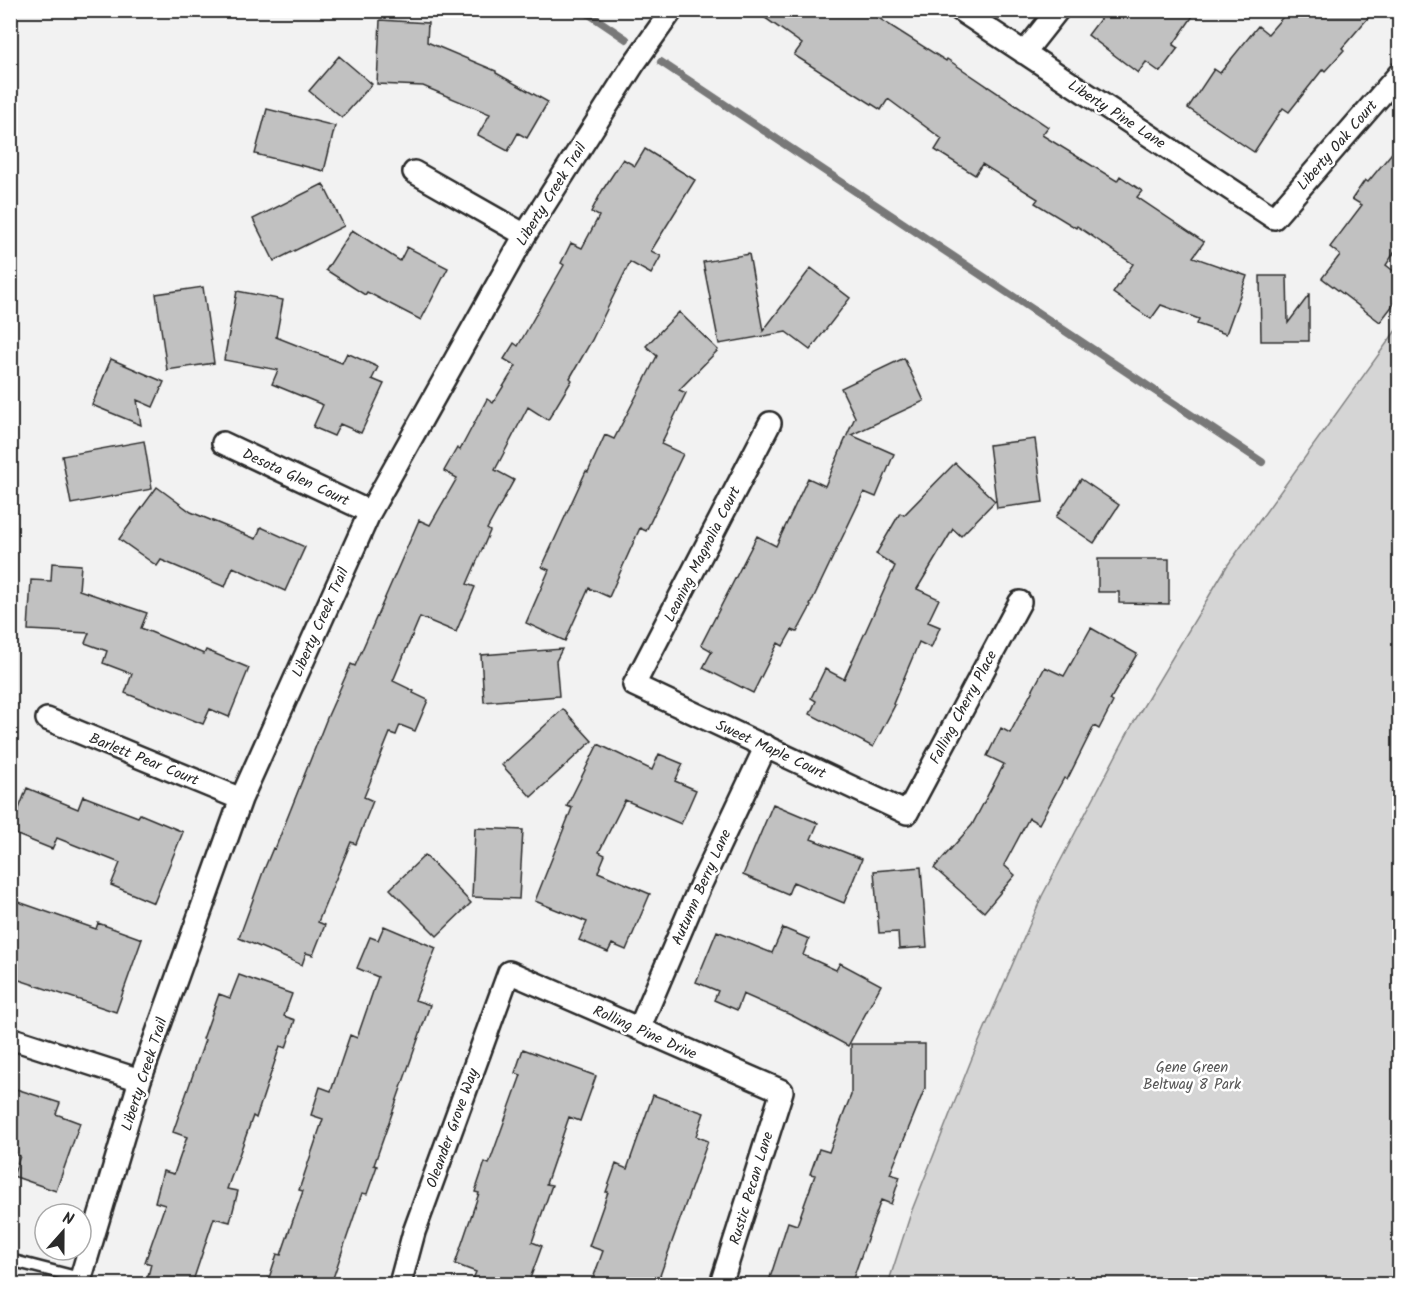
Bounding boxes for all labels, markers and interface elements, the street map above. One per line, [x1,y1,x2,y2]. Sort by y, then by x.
street label: Liberty Pine Lane [1063,74,1170,156]
street label: Liberty Oak Court [1292,95,1384,196]
street label: Liberty Creek Trail [510,138,593,251]
street label: Desota Glen Court [238,443,353,513]
street label: Leaning Magnolia Court [658,482,748,627]
street label: Liberty Creek Trail [286,563,356,681]
street label: Falling Cherry Place [924,646,1004,769]
street label: Sweet Maple Court [711,714,830,786]
street label: Barlett Pear Court [85,727,202,793]
street label: Autumn Berry Lane [666,825,738,949]
street label: Rolling Pine Drive [589,999,701,1067]
street label: Liberty Creek Trail [115,1014,175,1134]
park label: Gene Green Beltway 8 Park [1143,1056,1242,1097]
street label: Oleander Grove Way [420,1064,486,1192]
street label: Rustic Pecan Lane [723,1129,781,1248]
north arrow [33,1202,93,1262]
text: N [59,1206,77,1233]

